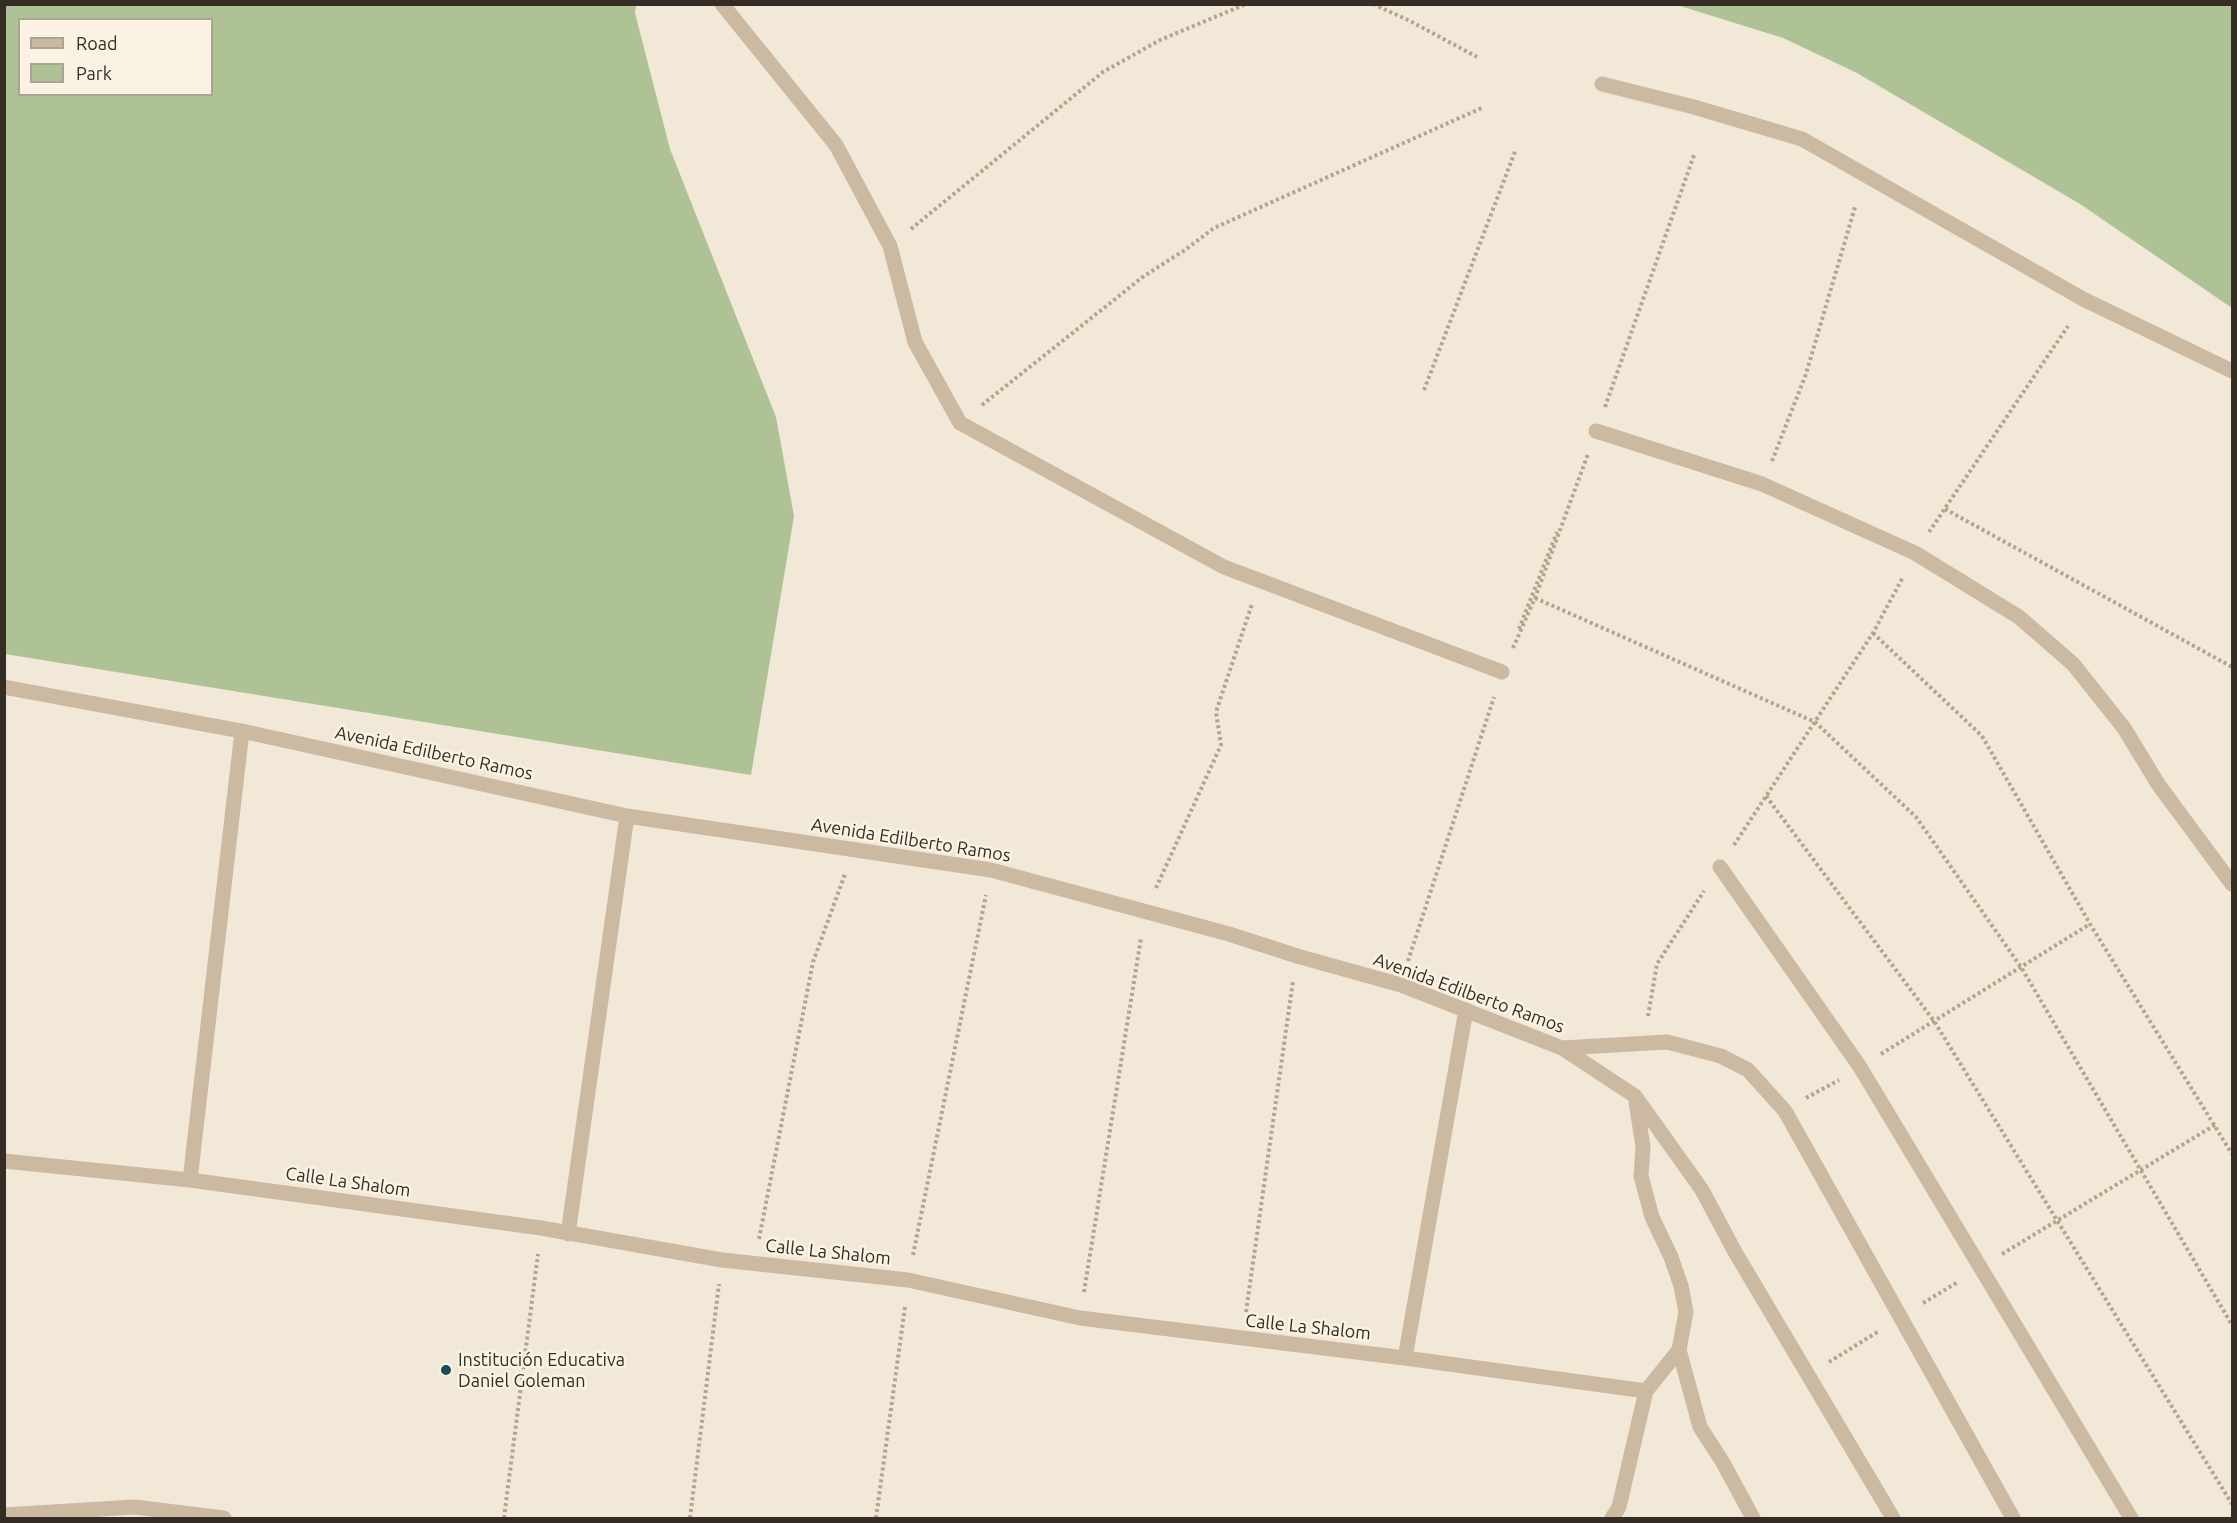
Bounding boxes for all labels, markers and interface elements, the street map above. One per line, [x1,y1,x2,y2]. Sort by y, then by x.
legend [18,18,213,96]
text: Road [76,33,118,53]
text: Park [76,63,112,83]
street label: Avenida Edilberto Ramos [333,721,535,785]
street label: Avenida Edilberto Ramos [810,814,1012,866]
street label: Avenida Edilberto Ramos [1371,948,1567,1038]
street label: Calle La Shalom [284,1163,412,1201]
street label: Calle La Shalom [764,1235,892,1269]
street label: Calle La Shalom [1244,1310,1372,1344]
place label: Institución Educativa Daniel Goleman [458,1349,625,1392]
marker: Institución Educativa Daniel Goleman [439,1363,453,1377]

